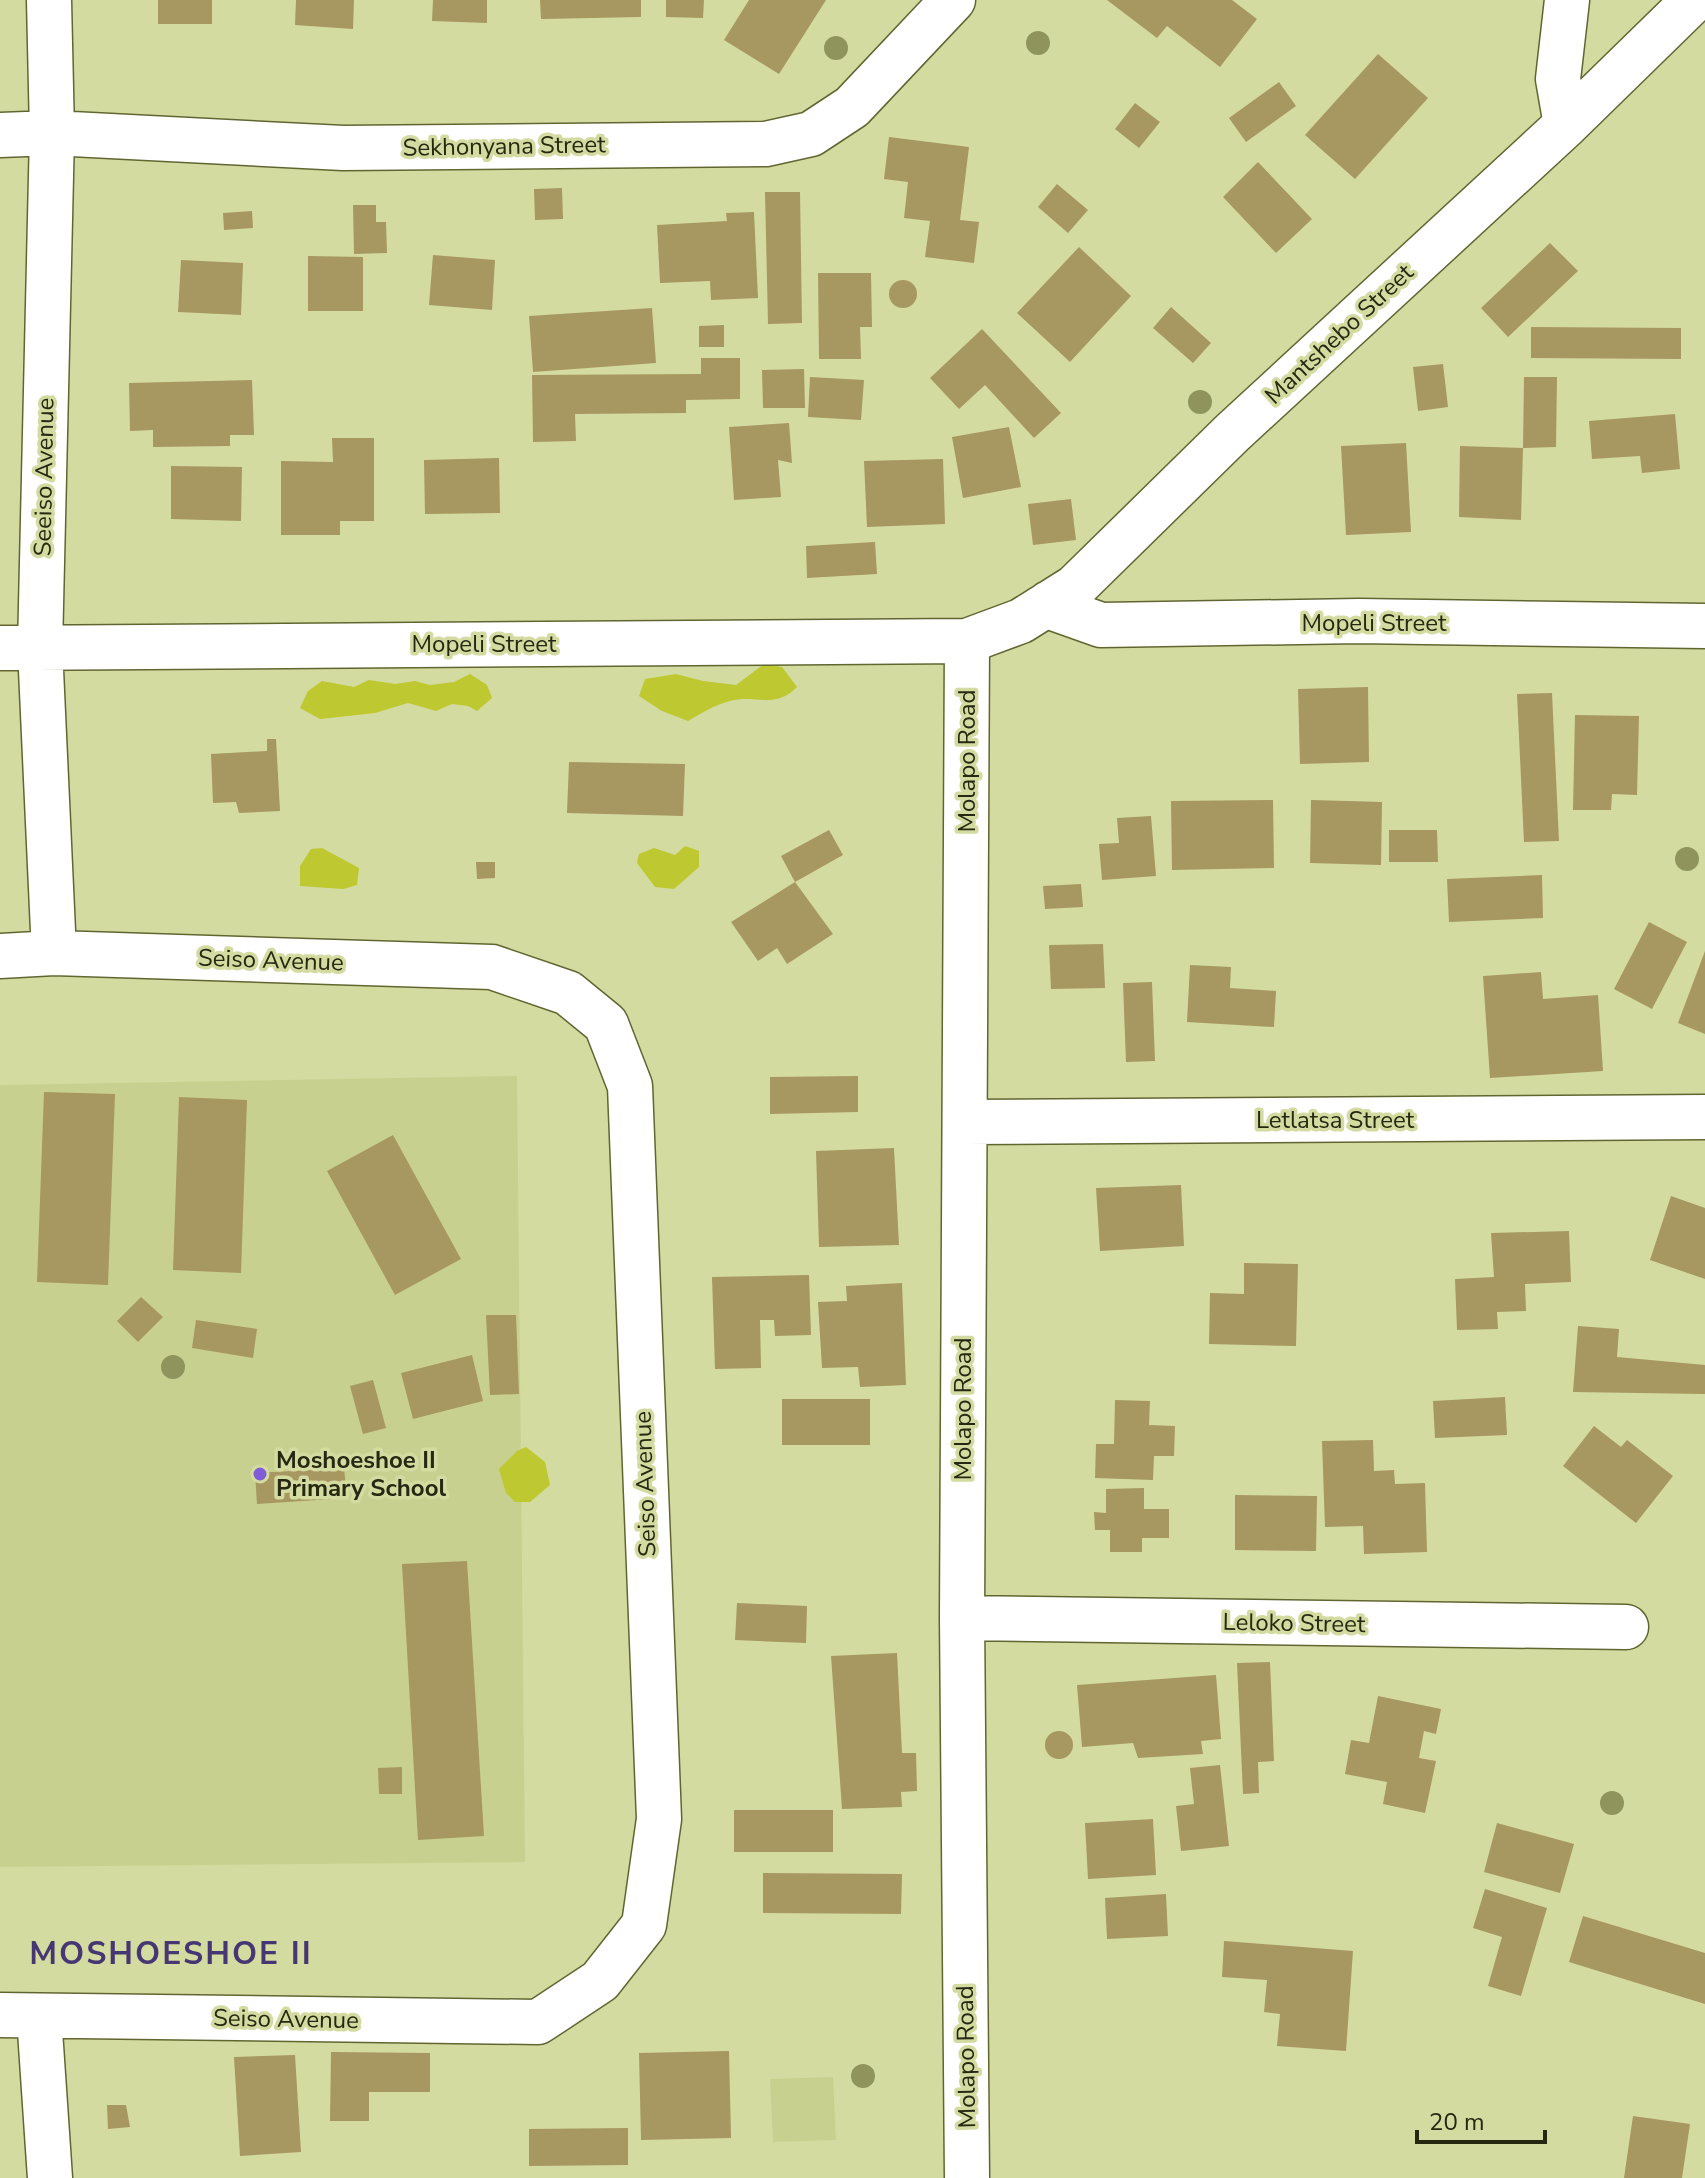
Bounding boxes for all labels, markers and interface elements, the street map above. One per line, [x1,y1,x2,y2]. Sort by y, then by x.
street label: Sekhonyana Street [402,128,606,164]
street label: Mantshebo Street [1258,256,1421,411]
street label: Seeiso Avenue [27,397,61,557]
street label: Mopeli Street [1302,607,1447,639]
street label: Mopeli Street [412,628,557,660]
street label: Molapo Road [951,689,983,833]
street label: Seiso Avenue [198,941,344,979]
street label: Letlatsa Street [1256,1104,1415,1136]
street label: Molapo Road [947,1337,979,1481]
street label: Seiso Avenue [626,1411,664,1557]
place label: Moshoeshoe II Primary School [276,1444,447,1504]
marker: Moshoeshoe II Primary School [251,1465,269,1483]
street label: Leloko Street [1222,1606,1366,1640]
district label: MOSHOESHOE II [29,1932,313,1975]
street label: Molapo Road [949,1985,983,2129]
street label: Seiso Avenue [213,2002,359,2036]
scale bar [1417,2094,1545,2144]
text: 20 m [1429,2106,1485,2138]

